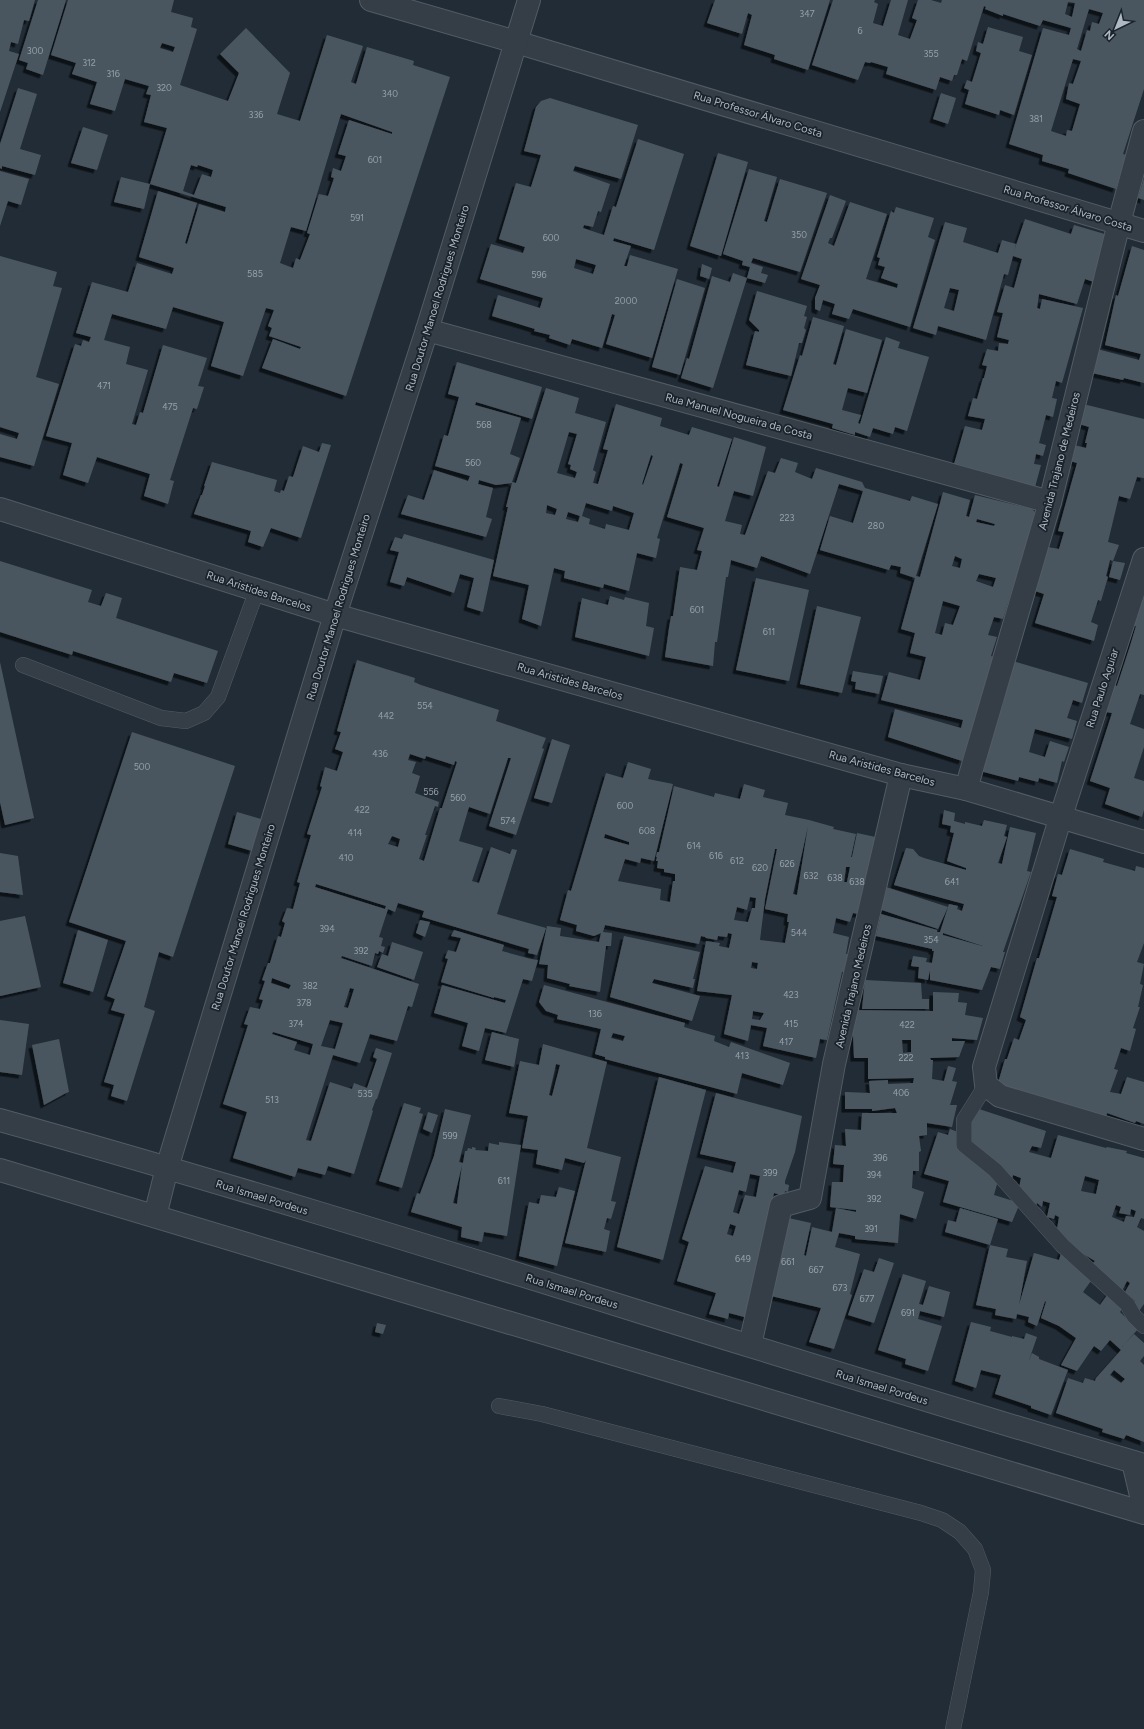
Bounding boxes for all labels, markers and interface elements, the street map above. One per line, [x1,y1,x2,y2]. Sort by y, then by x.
house number: 347 [799,8,815,19]
north arrow [1096,8,1136,48]
house number: 6 [857,25,863,36]
text: N [1102,27,1117,43]
house number: 300 [27,45,43,56]
house number: 355 [923,48,939,59]
house number: 312 [82,57,96,68]
house number: 316 [106,68,120,79]
house number: 320 [156,82,172,93]
house number: 340 [382,88,398,99]
street label: Rua Professor Álvaro Costa [692,89,824,140]
house number: 336 [249,109,263,120]
house number: 381 [1029,113,1043,124]
house number: 601 [368,154,382,165]
street label: Rua Professor Álvaro Costa [1002,183,1134,234]
street label: Rua Doutor Manoel Rodrigues Monteiro [403,203,472,393]
house number: 591 [350,212,364,223]
house number: 350 [791,229,807,240]
house number: 600 [543,232,560,243]
house number: 585 [247,268,263,279]
house number: 596 [531,269,547,280]
house number: 2000 [615,295,637,306]
house number: 471 [97,380,111,391]
street label: Rua Manuel Nogueira da Costa [664,391,814,442]
street label: Avenida Trajano de Medeiros [1036,391,1083,531]
house number: 475 [162,401,178,412]
house number: 568 [476,419,492,430]
house number: 560 [465,457,481,468]
street label: Rua Doutor Manoel Rodrigues Monteiro [304,512,373,702]
house number: 223 [780,512,795,523]
house number: 280 [868,520,884,531]
street label: Rua Aristides Barcelos [205,568,313,615]
house number: 601 [690,604,704,615]
house number: 611 [763,626,775,637]
street label: Rua Paulo Aguiar [1084,647,1122,730]
street label: Rua Aristides Barcelos [516,660,624,703]
house number: 554 [417,700,433,711]
house number: 442 [378,710,394,721]
house number: 436 [372,748,388,759]
street label: Rua Aristides Barcelos [827,748,936,789]
house number: 500 [134,761,151,772]
house number: 556 [423,786,439,797]
house number: 560 [450,792,466,803]
house number: 600 [617,800,634,811]
house number: 422 [354,804,370,815]
house number: 574 [500,815,516,826]
street label: Rua Doutor Manoel Rodrigues Monteiro [209,822,278,1012]
house number: 608 [639,825,656,836]
house number: 414 [348,827,363,838]
house number: 614 [687,840,702,851]
house number: 616 [709,850,723,861]
house number: 410 [338,852,354,863]
house number: 612 [730,855,744,866]
house number: 626 [779,858,795,869]
house number: 620 [752,862,768,873]
house number: 632 [803,870,819,881]
house number: 638 [827,872,843,883]
house number: 638 [849,876,865,887]
house number: 641 [945,876,959,887]
house number: 394 [319,923,335,934]
street label: Avenida Trajano Medeiros [833,923,874,1049]
house number: 544 [791,927,808,938]
house number: 354 [923,934,939,945]
house number: 392 [353,945,369,956]
house number: 382 [302,980,318,991]
house number: 423 [783,989,799,1000]
house number: 378 [296,997,312,1008]
house number: 136 [588,1008,602,1019]
house number: 374 [288,1018,304,1029]
house number: 415 [784,1018,798,1029]
house number: 422 [899,1019,915,1030]
house number: 417 [779,1036,793,1047]
house number: 413 [735,1050,749,1061]
house number: 222 [898,1052,914,1063]
house number: 406 [893,1087,909,1098]
house number: 535 [357,1088,373,1099]
house number: 513 [265,1094,279,1105]
house number: 599 [442,1130,458,1141]
house number: 396 [872,1152,888,1163]
house number: 399 [762,1167,778,1178]
house number: 394 [866,1169,882,1180]
house number: 611 [498,1175,510,1186]
street label: Rua Ismael Pordeus [214,1177,309,1218]
house number: 392 [866,1193,882,1204]
house number: 391 [864,1223,878,1234]
house number: 649 [735,1253,751,1264]
house number: 661 [781,1256,795,1267]
house number: 667 [808,1264,824,1275]
street label: Rua Ismael Pordeus [524,1271,619,1312]
house number: 673 [833,1282,848,1293]
house number: 677 [860,1293,875,1304]
house number: 691 [901,1307,915,1318]
street label: Rua Ismael Pordeus [834,1367,929,1408]

